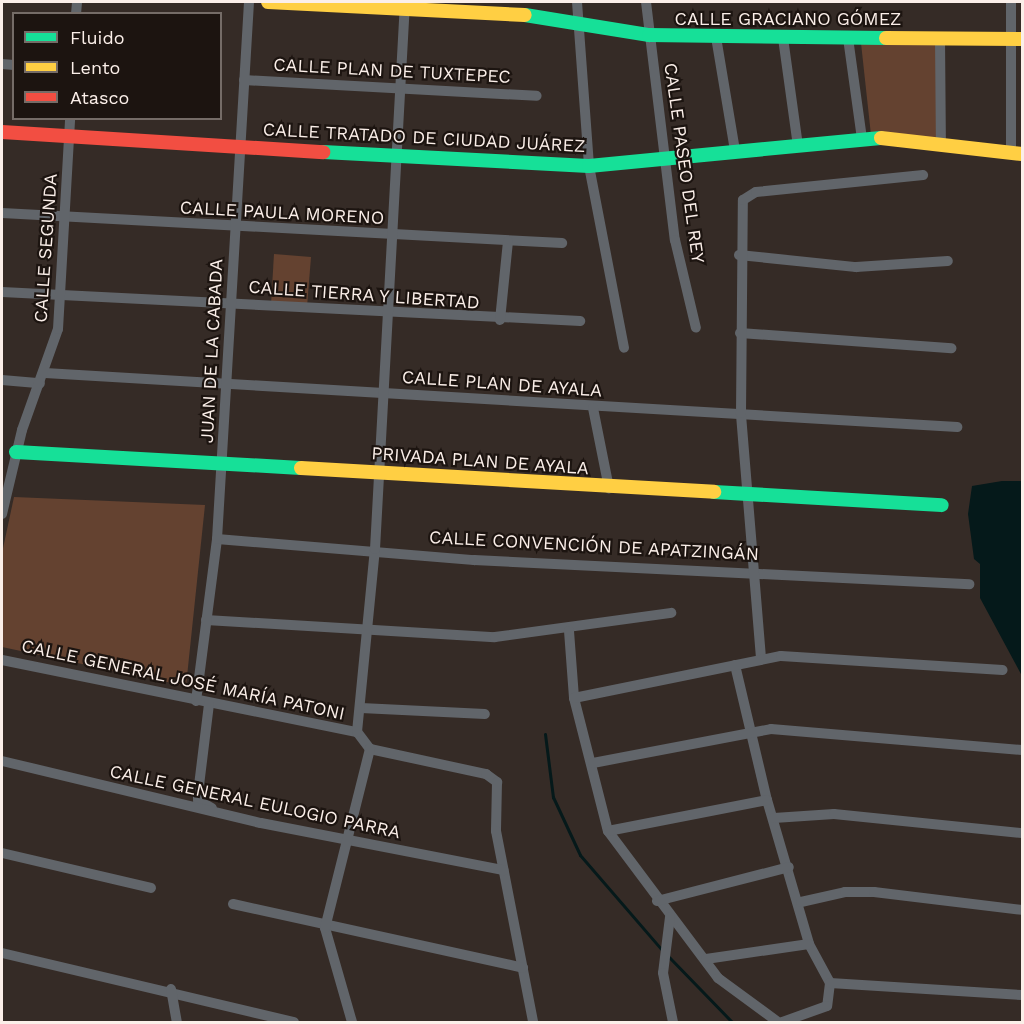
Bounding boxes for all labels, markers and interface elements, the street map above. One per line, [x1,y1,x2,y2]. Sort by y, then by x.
street label: CALLE GRACIANO GÓMEZ [675,8,901,30]
legend [12,12,222,120]
text: Fluido [70,27,124,48]
street label: CALLE PLAN DE TUXTEPEC [272,54,512,88]
text: Lento [70,57,120,78]
street label: CALLE PASEO DEL REY [659,61,709,265]
text: Atasco [70,87,129,108]
street label: CALLE TRATADO DE CIUDAD JUÁREZ [262,119,586,157]
street label: CALLE SEGUNDA [30,173,62,323]
street label: CALLE PAULA MORENO [179,197,385,229]
street label: JUAN DE LA CABADA [196,258,228,444]
street label: CALLE TIERRA Y LIBERTAD [246,276,482,314]
street label: CALLE PLAN DE AYALA [401,366,603,402]
street label: PRIVADA PLAN DE AYALA [370,443,590,479]
street label: CALLE CONVENCIÓN DE APATZINGÁN [428,527,760,565]
street label: CALLE GENERAL JOSÉ MARÍA PATONI [19,635,347,725]
street label: CALLE GENERAL EULOGIO PARRA [107,761,403,843]

